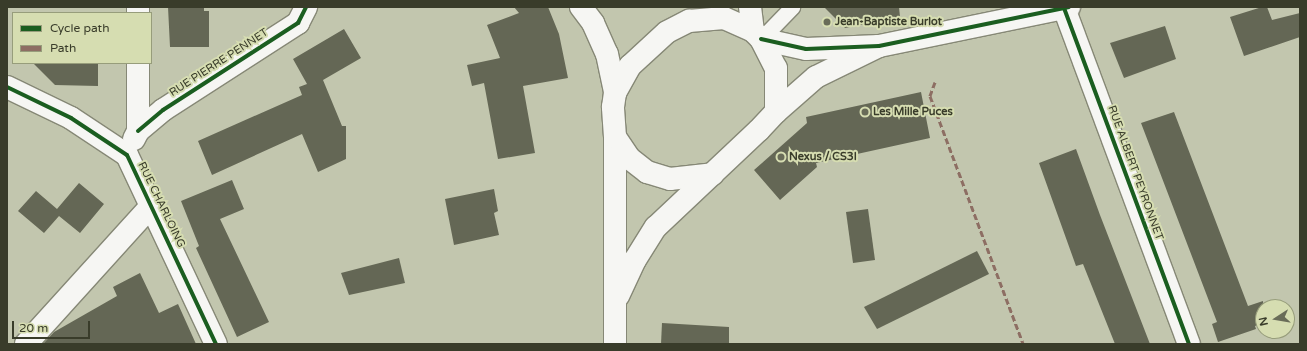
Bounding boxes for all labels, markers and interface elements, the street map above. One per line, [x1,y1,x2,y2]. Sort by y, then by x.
legend [12,12,152,64]
place label: Jean-Baptiste Burlot [835,15,942,29]
marker: Jean-Baptiste Burlot [822,17,832,27]
text: Cycle path [50,21,109,35]
street label: RUE PIERRE PENNET [167,26,271,100]
text: Path [50,41,76,55]
street label: RUE ALBERT PEYRONNET [1104,104,1166,242]
place label: Les Mille Puces [873,105,953,119]
marker: Les Mille Puces [860,107,870,117]
place label: Nexus / CS3I [789,150,857,164]
marker: Nexus / CS3I [776,152,786,162]
street label: RUE CHARLOING [135,160,187,250]
north arrow [1255,299,1295,339]
scale bar [14,313,92,339]
text: N [1256,316,1271,327]
text: 20 m [19,321,48,335]

